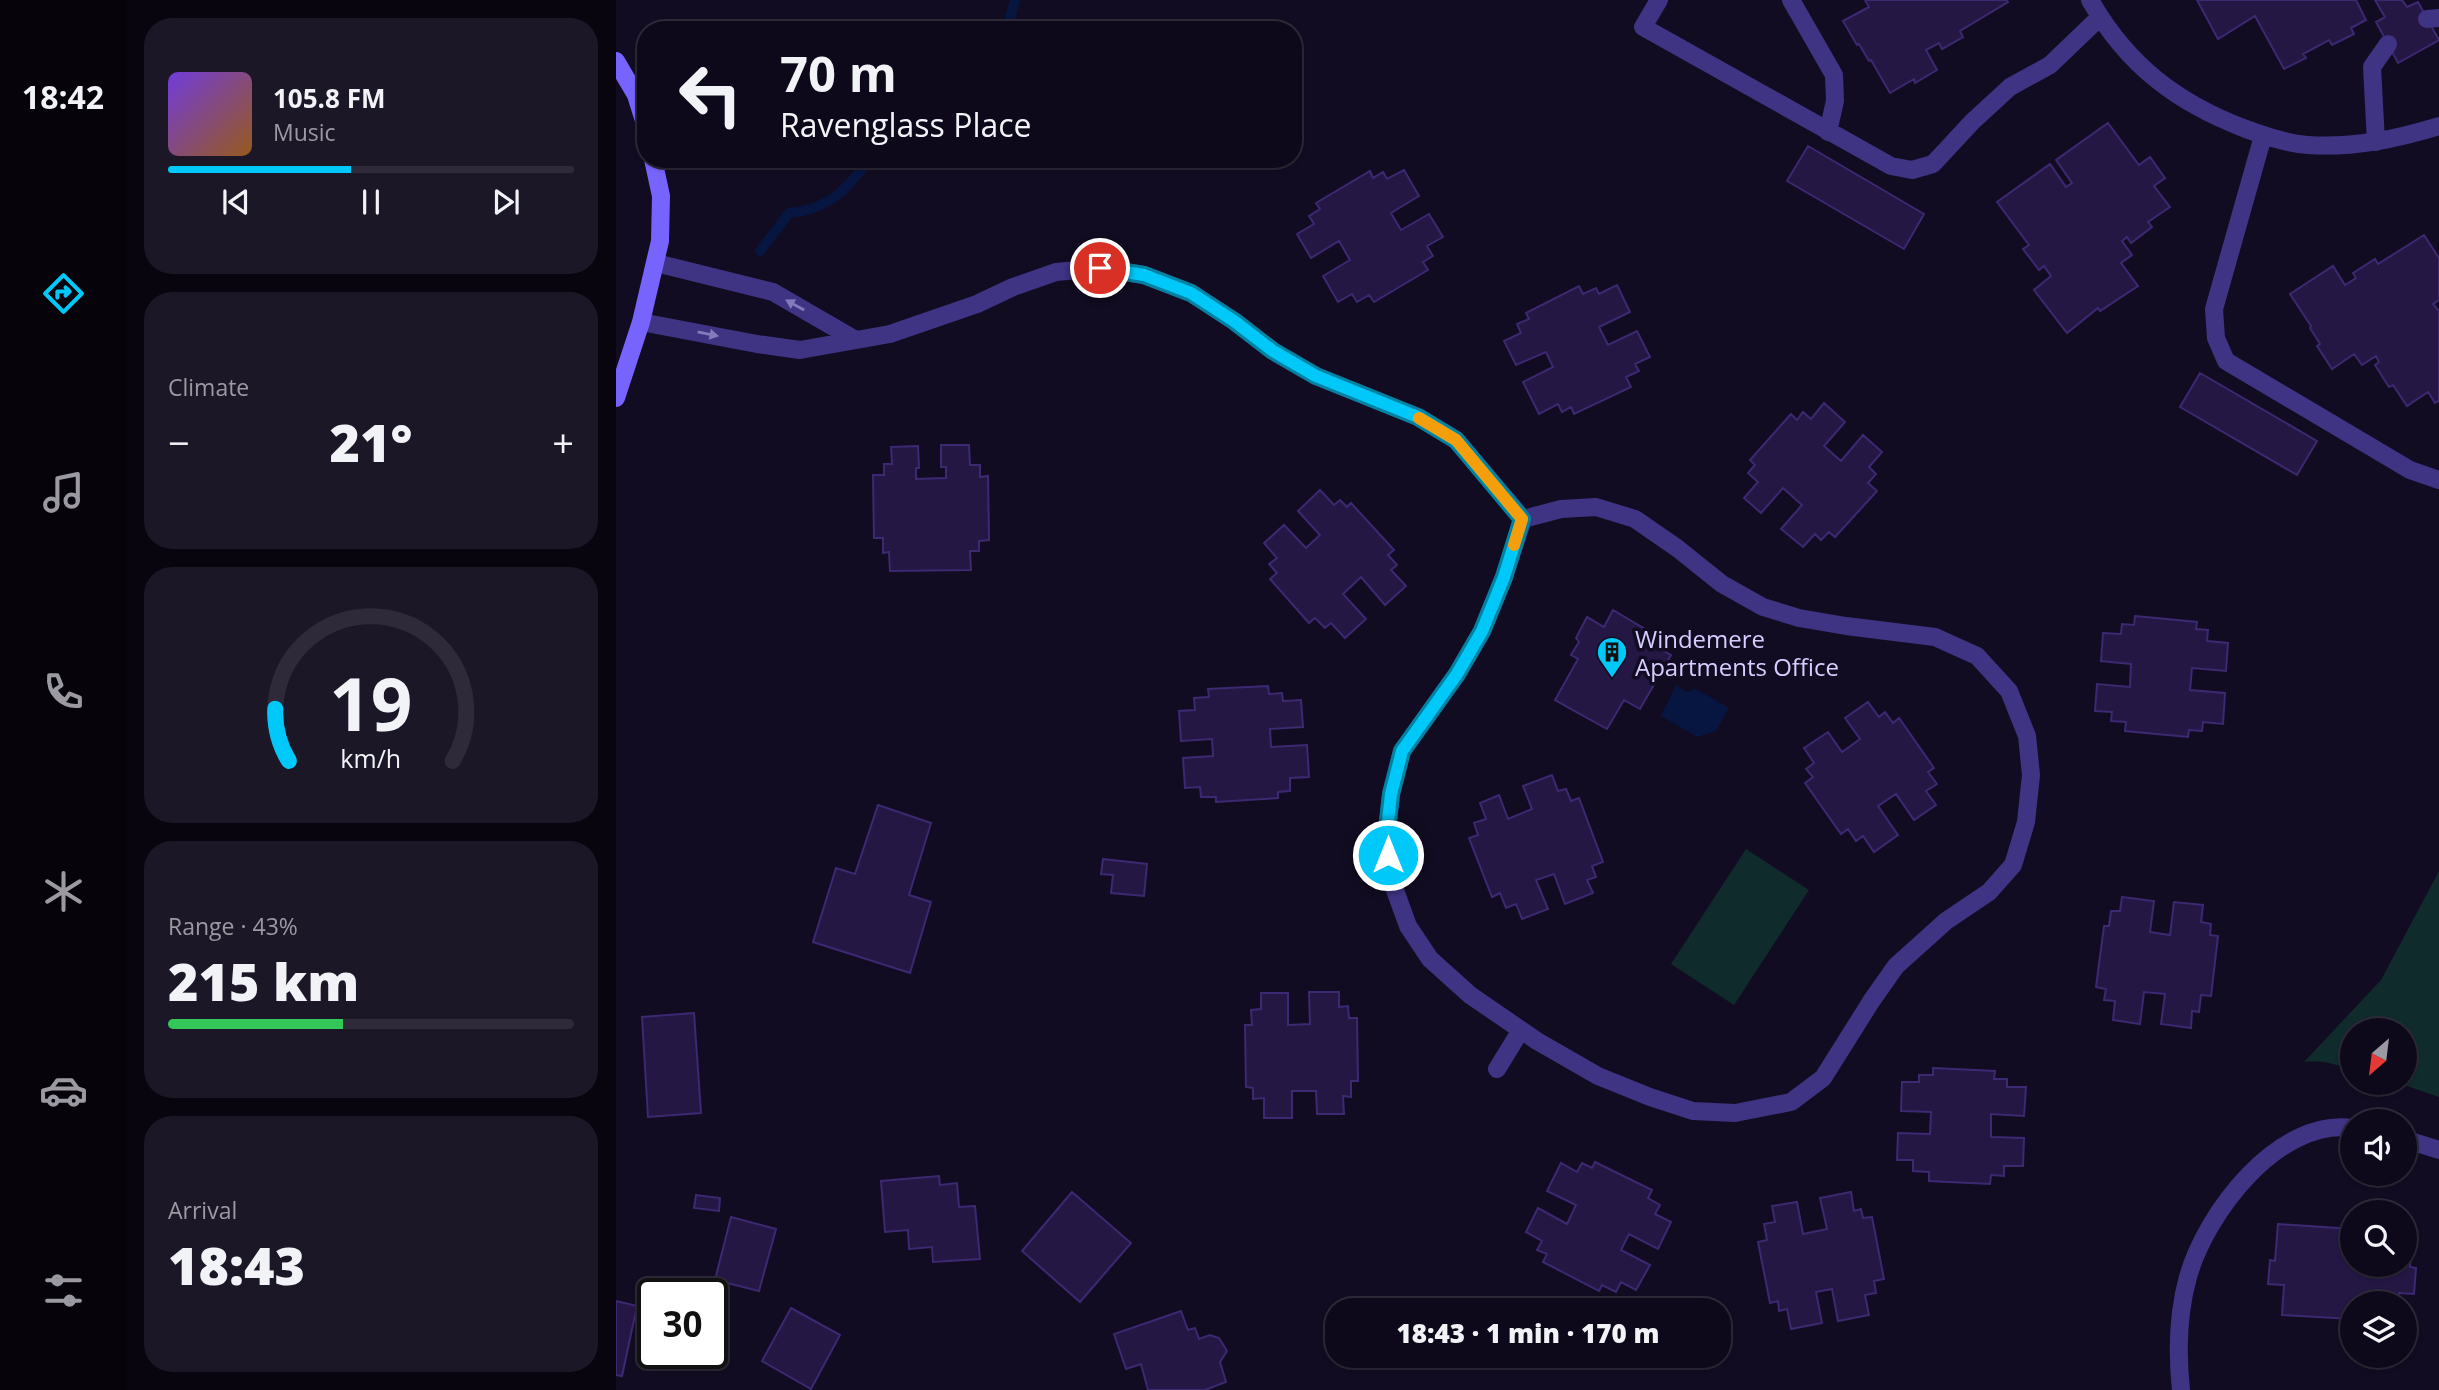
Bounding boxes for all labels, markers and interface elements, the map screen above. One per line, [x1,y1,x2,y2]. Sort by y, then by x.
text: 70 m [780,40,897,106]
icon: left [665,49,756,140]
text: 18:42 [22,75,104,118]
text: 105.8 FM [273,80,385,116]
text: Ravenglass Place [780,103,1032,146]
text: Music [273,116,336,148]
icon: previous [217,183,255,221]
icon: pause [352,183,390,221]
icon: next [487,183,525,221]
pin [1070,238,1130,298]
icon: arrive [1081,249,1119,287]
icon: directions [39,269,88,318]
one-way arrow [786,299,805,311]
one-way arrow [697,329,719,340]
text: Climate [168,371,249,403]
text: 21° [330,406,412,477]
text: − [168,416,190,468]
text: + [552,416,574,468]
icon: music [39,468,88,517]
place label: Windemere Apartments Office [1635,622,1839,683]
building icon: Windemere Apartments Office [1595,635,1629,679]
text: 19 [329,653,413,752]
icon: phone [39,667,88,716]
text: km/h [341,741,401,775]
position arrow [1351,818,1425,892]
icon: climate [39,867,88,916]
text: Range · 43% [168,910,298,942]
text: 215 km [168,945,359,1016]
north arrow [2340,1018,2417,1096]
map controls [2340,1018,2417,1368]
icon: car [39,1066,88,1115]
button: sound [2340,1109,2417,1186]
text: Arrival [168,1194,237,1226]
button: search [2340,1200,2417,1277]
text: 18:43 [168,1229,305,1300]
icon: filters [39,1266,88,1315]
speed limit sign: 30 [637,1278,728,1369]
button: layers [2340,1291,2417,1368]
text: 18:43 · 1 min · 170 m [1397,1315,1659,1351]

